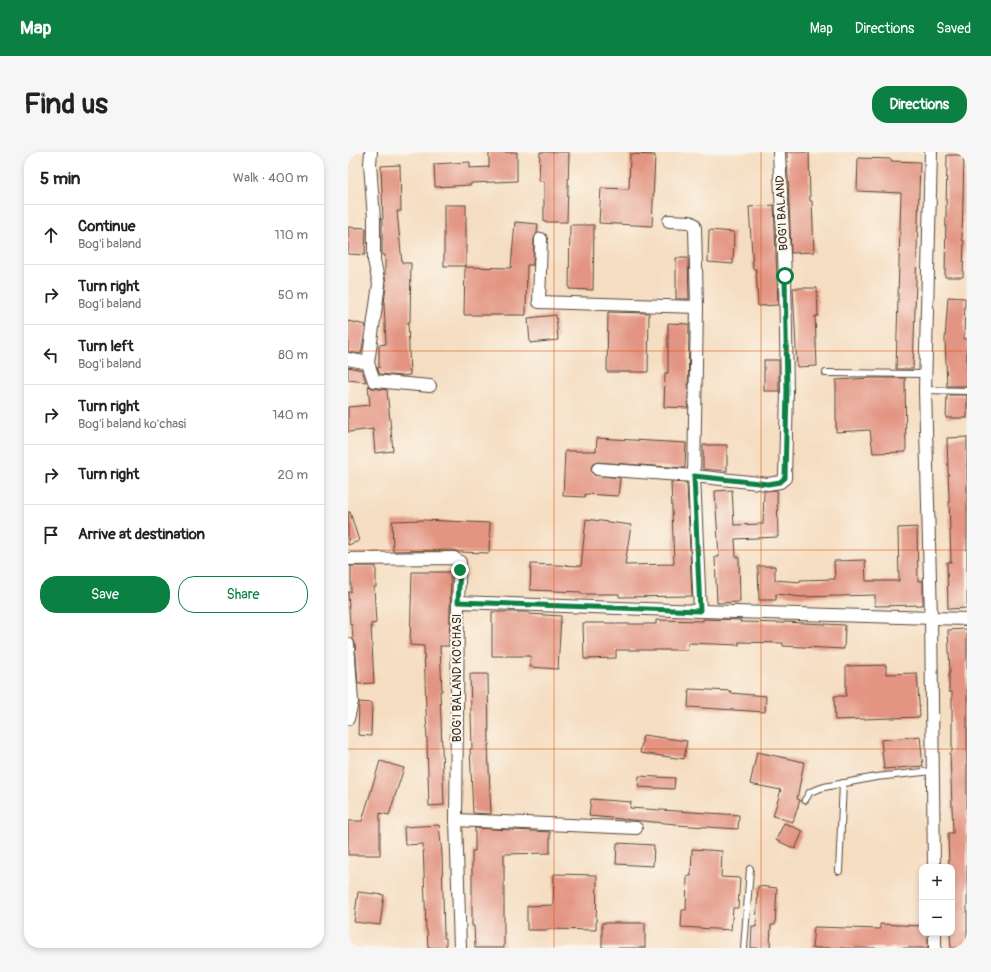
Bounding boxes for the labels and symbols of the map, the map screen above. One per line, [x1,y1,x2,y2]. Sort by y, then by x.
street label: BOG'I BALAND [773,174,791,251]
route start [776,267,794,285]
route end [451,561,469,579]
street label: BOG'I BALAND KO'CHASI [450,614,465,742]

